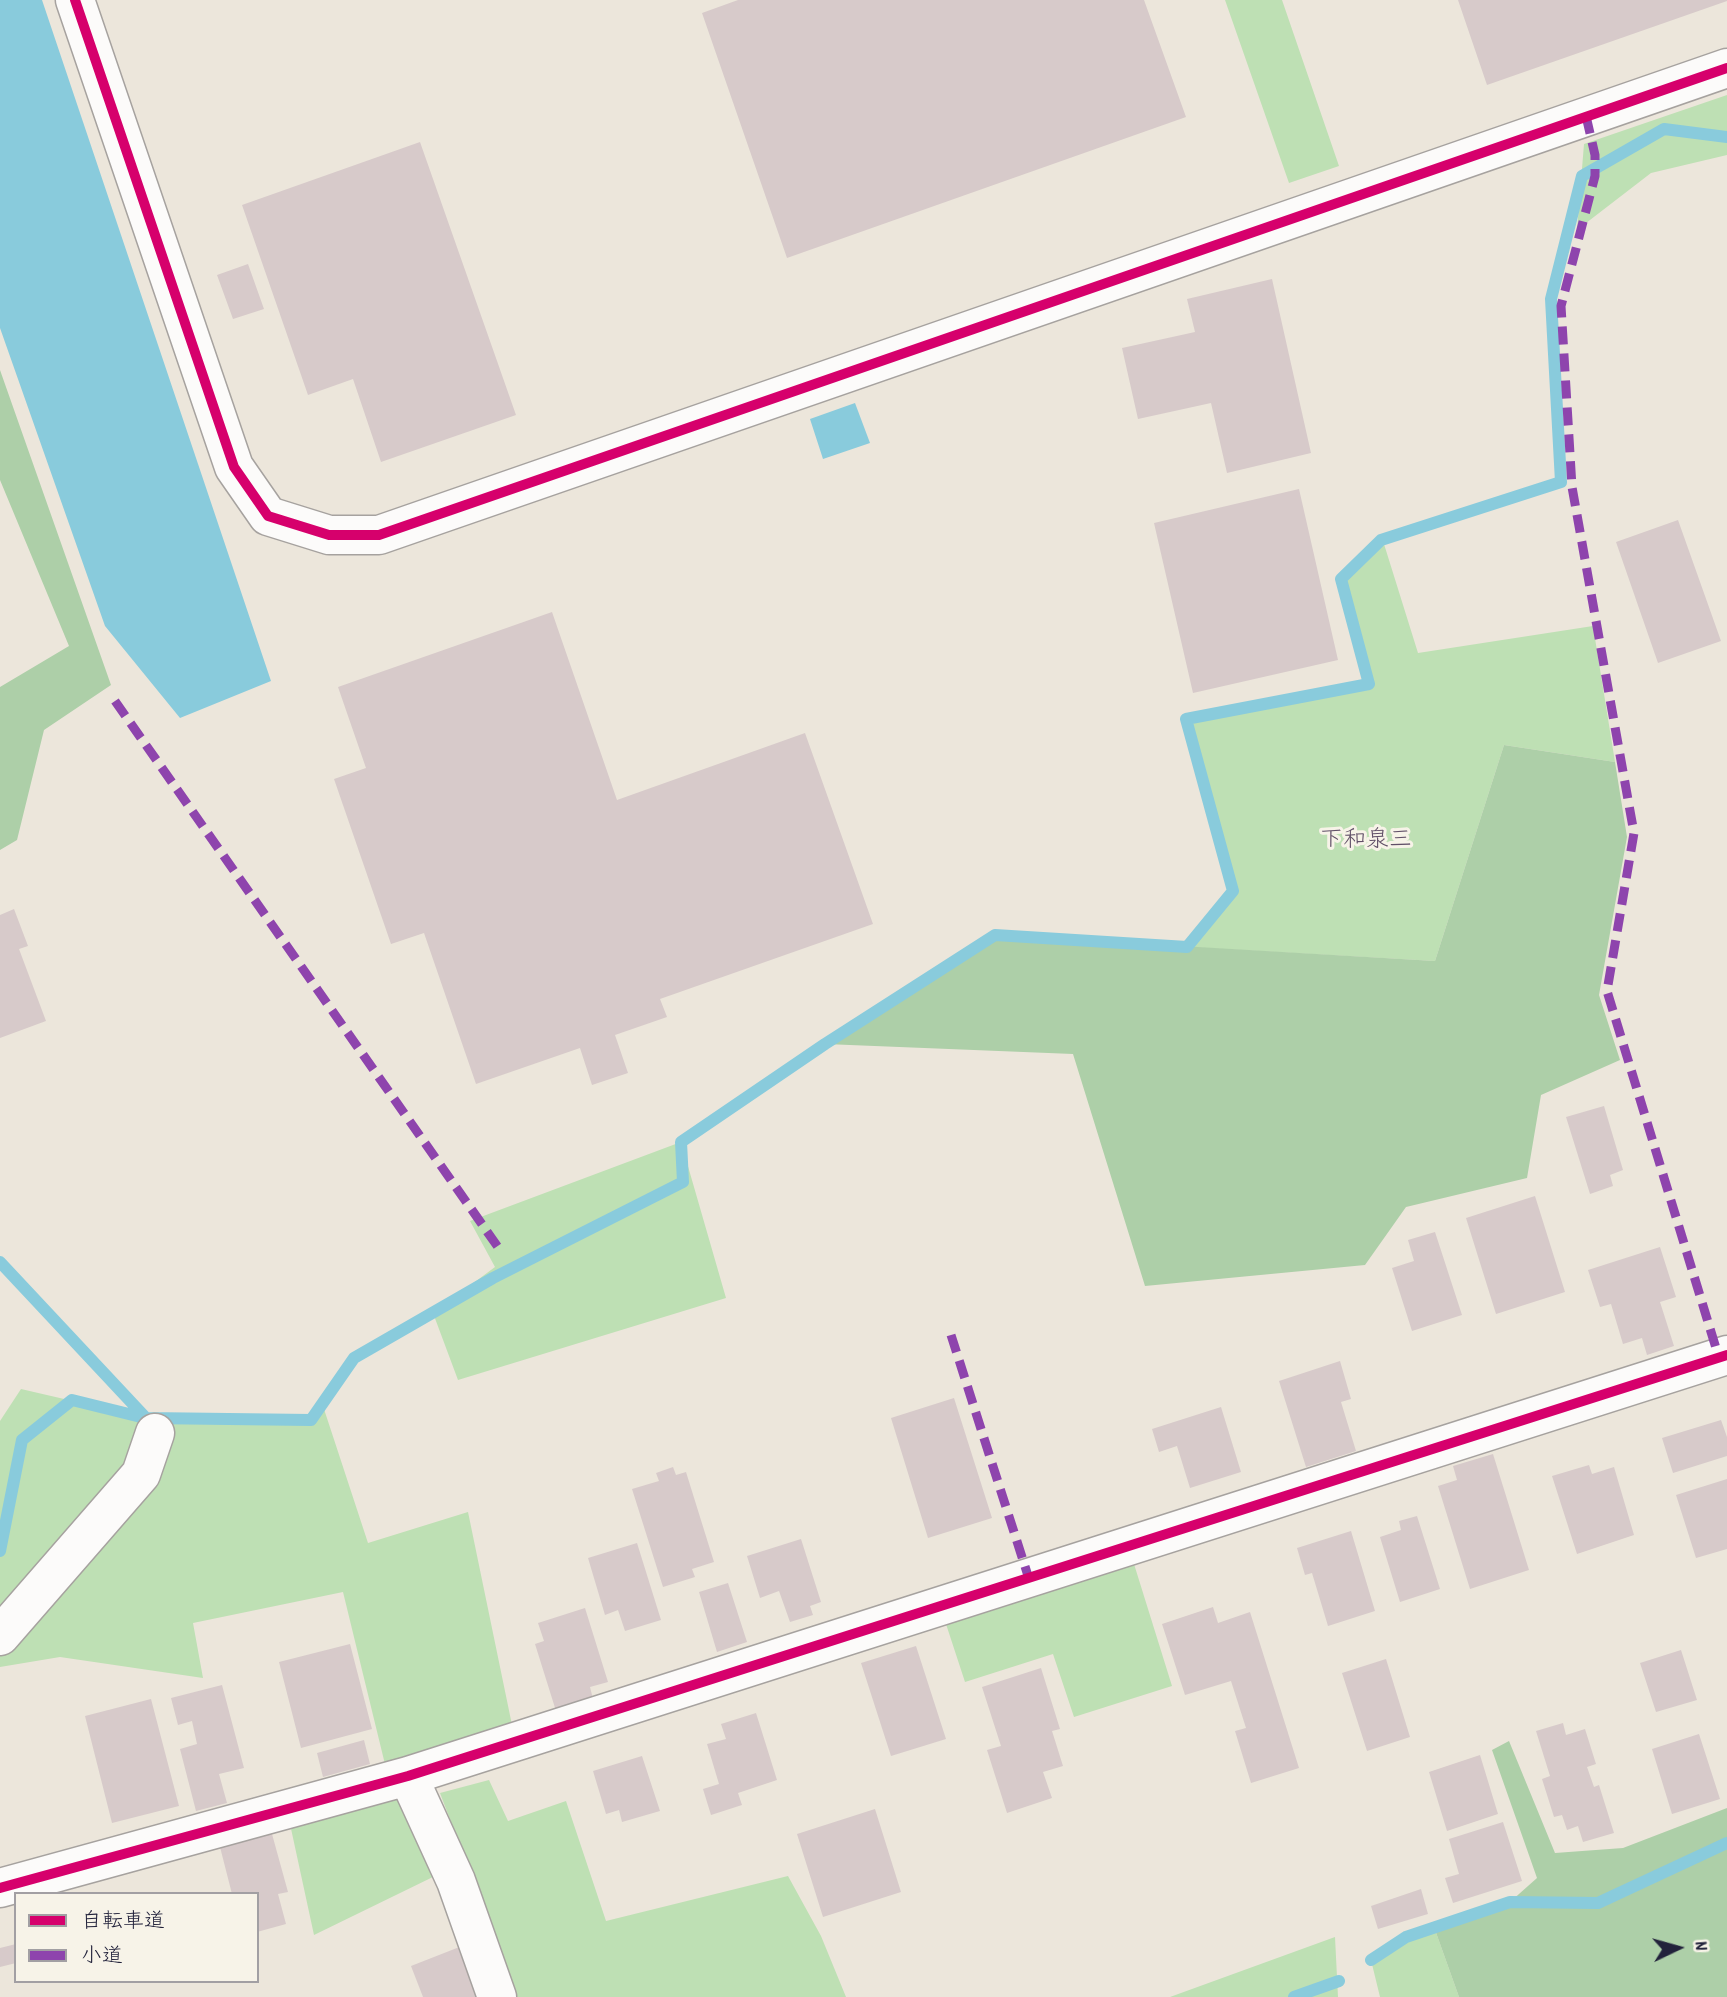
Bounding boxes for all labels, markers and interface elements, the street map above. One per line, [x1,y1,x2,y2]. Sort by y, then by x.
district label: 下和泉三 [1320,829,1412,857]
legend [14,1892,259,1983]
text: 自転車道 [81,1908,165,1938]
north arrow [1643,1913,1713,1983]
text: N [1686,1940,1713,1952]
text: 小道 [81,1943,123,1973]

